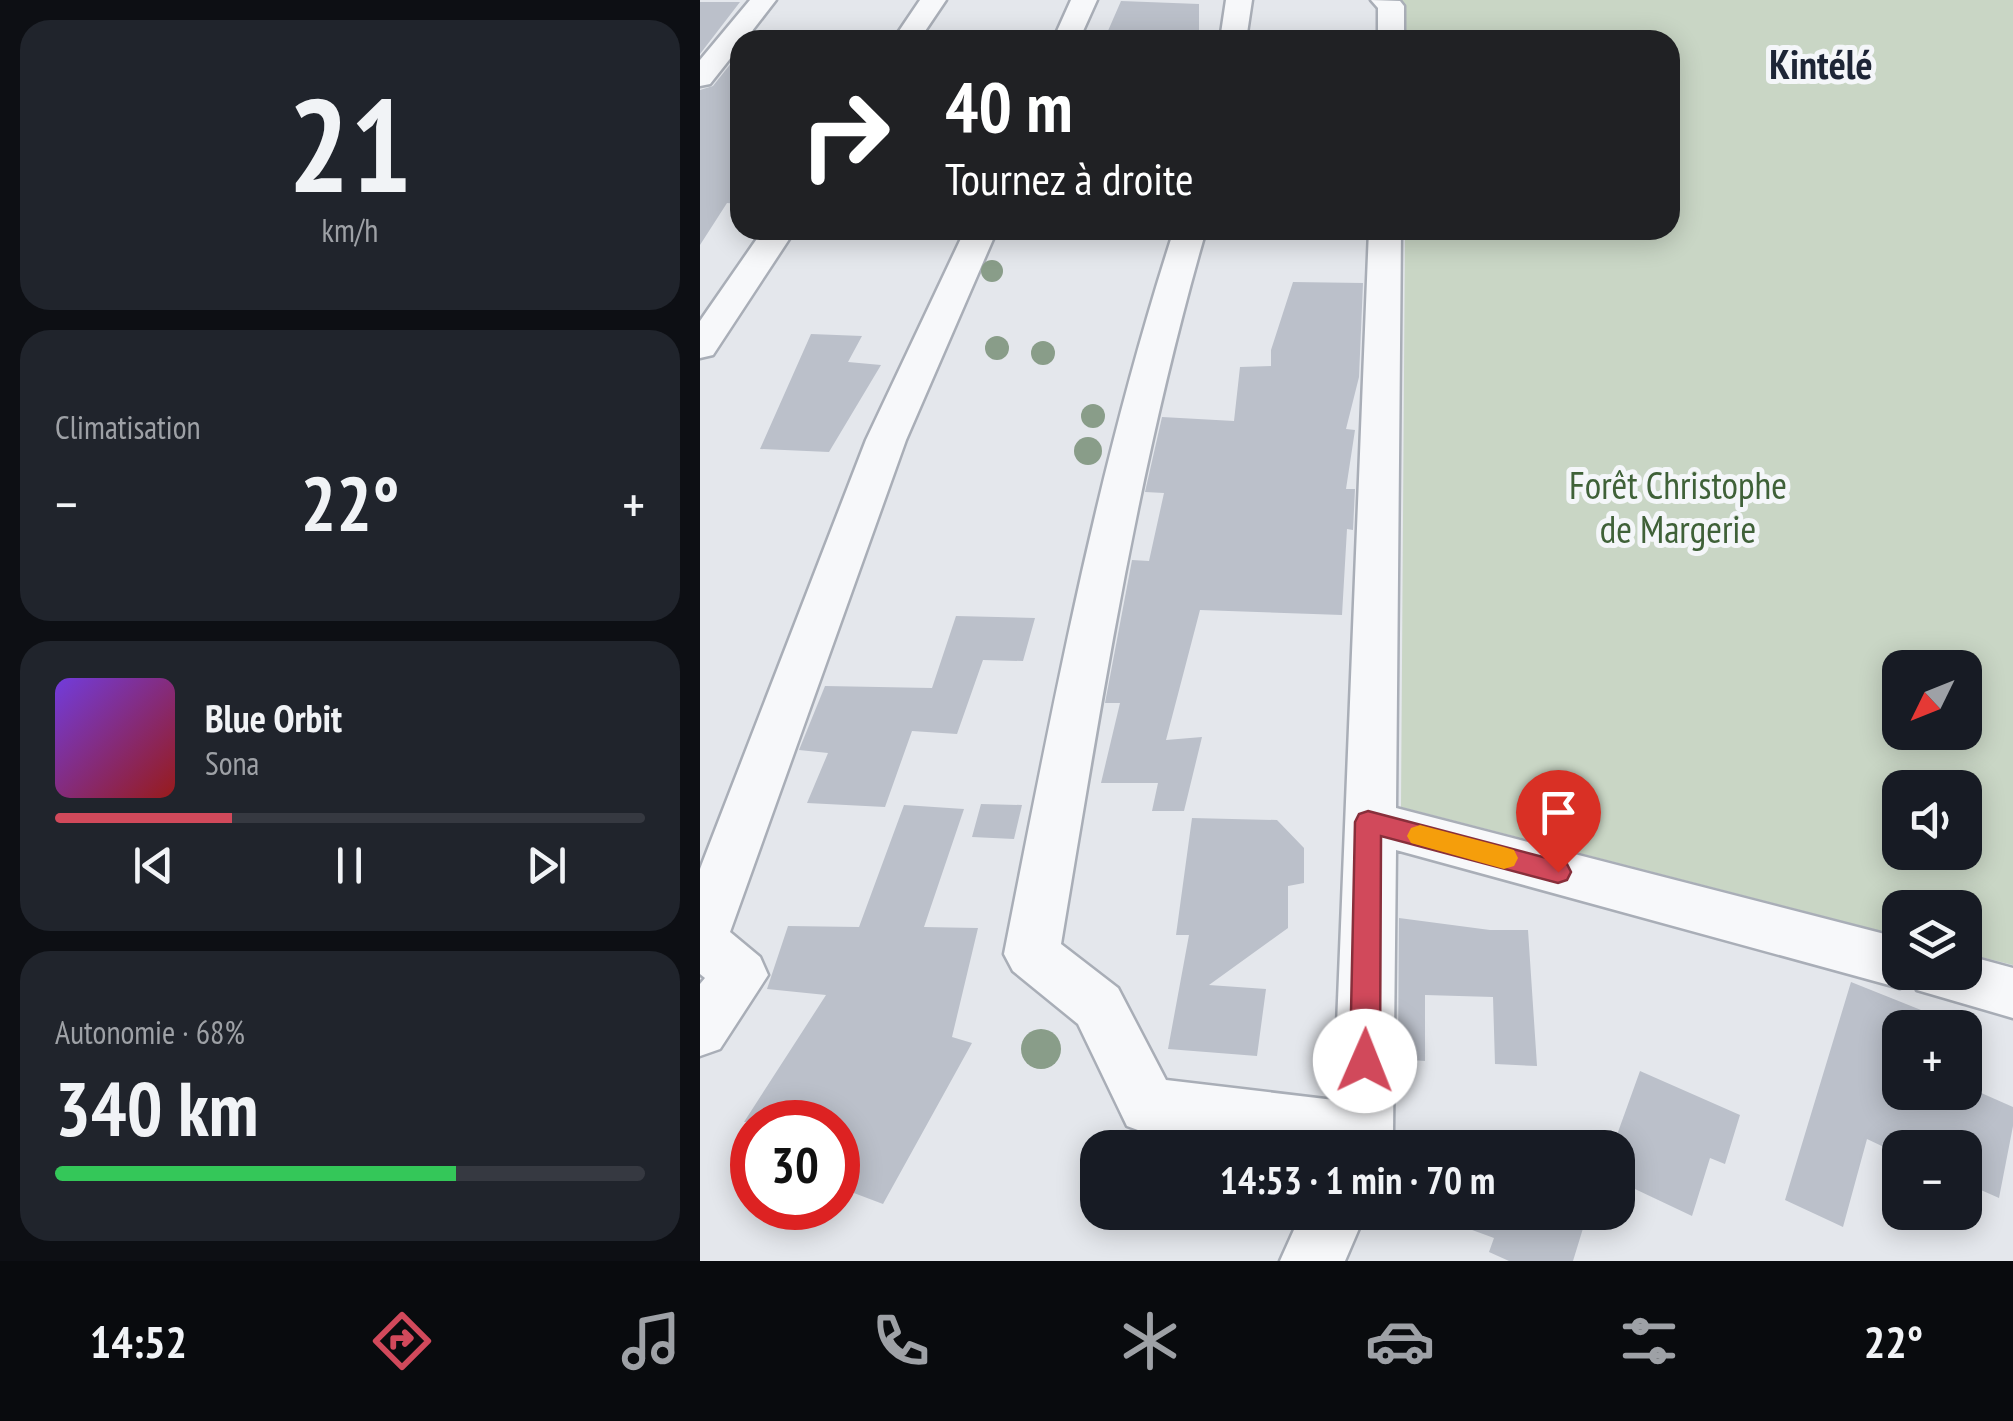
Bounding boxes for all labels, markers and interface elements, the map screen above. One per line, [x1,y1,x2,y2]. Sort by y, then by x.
district label: Kintélé [1769,38,1873,90]
text: 21 [288,60,412,228]
text: 40 m [945,61,1073,151]
icon: right [780,70,910,200]
text: Tournez à droite [945,149,1194,207]
text: km/h [322,209,378,251]
text: Climatisation [55,406,201,448]
text: 22° [300,455,400,552]
park label: Forêt Christophe de Margerie [1569,460,1787,553]
text: − [55,468,78,539]
text: + [622,468,645,539]
north arrow [1882,650,1982,750]
map controls [1882,650,1982,1230]
text: Blue Orbit [205,693,342,742]
text: Sona [205,742,259,784]
pin [1516,770,1601,873]
button: sound [1882,770,1982,870]
icon: arrive [1531,785,1586,840]
icon: previous [126,838,181,893]
icon: pause [322,838,377,893]
icon: next [519,838,574,893]
button: layers [1882,890,1982,990]
position arrow [1313,1009,1417,1113]
button: + [1882,1010,1982,1110]
text: Autonomie · 68% [55,1011,245,1053]
text: 340 km [55,1060,259,1157]
speed limit sign: 30 [730,1100,860,1230]
button: − [1882,1130,1982,1230]
text: 14:53 · 1 min · 70 m [1220,1155,1495,1204]
icon: directions [367,1306,437,1376]
icon: music [616,1306,686,1376]
icon: phone [866,1306,936,1376]
icon: climate [1115,1306,1185,1376]
icon: car [1365,1306,1435,1376]
icon: filters [1614,1306,1684,1376]
text: 14:52 [90,1312,187,1370]
text: 22° [1864,1312,1923,1370]

